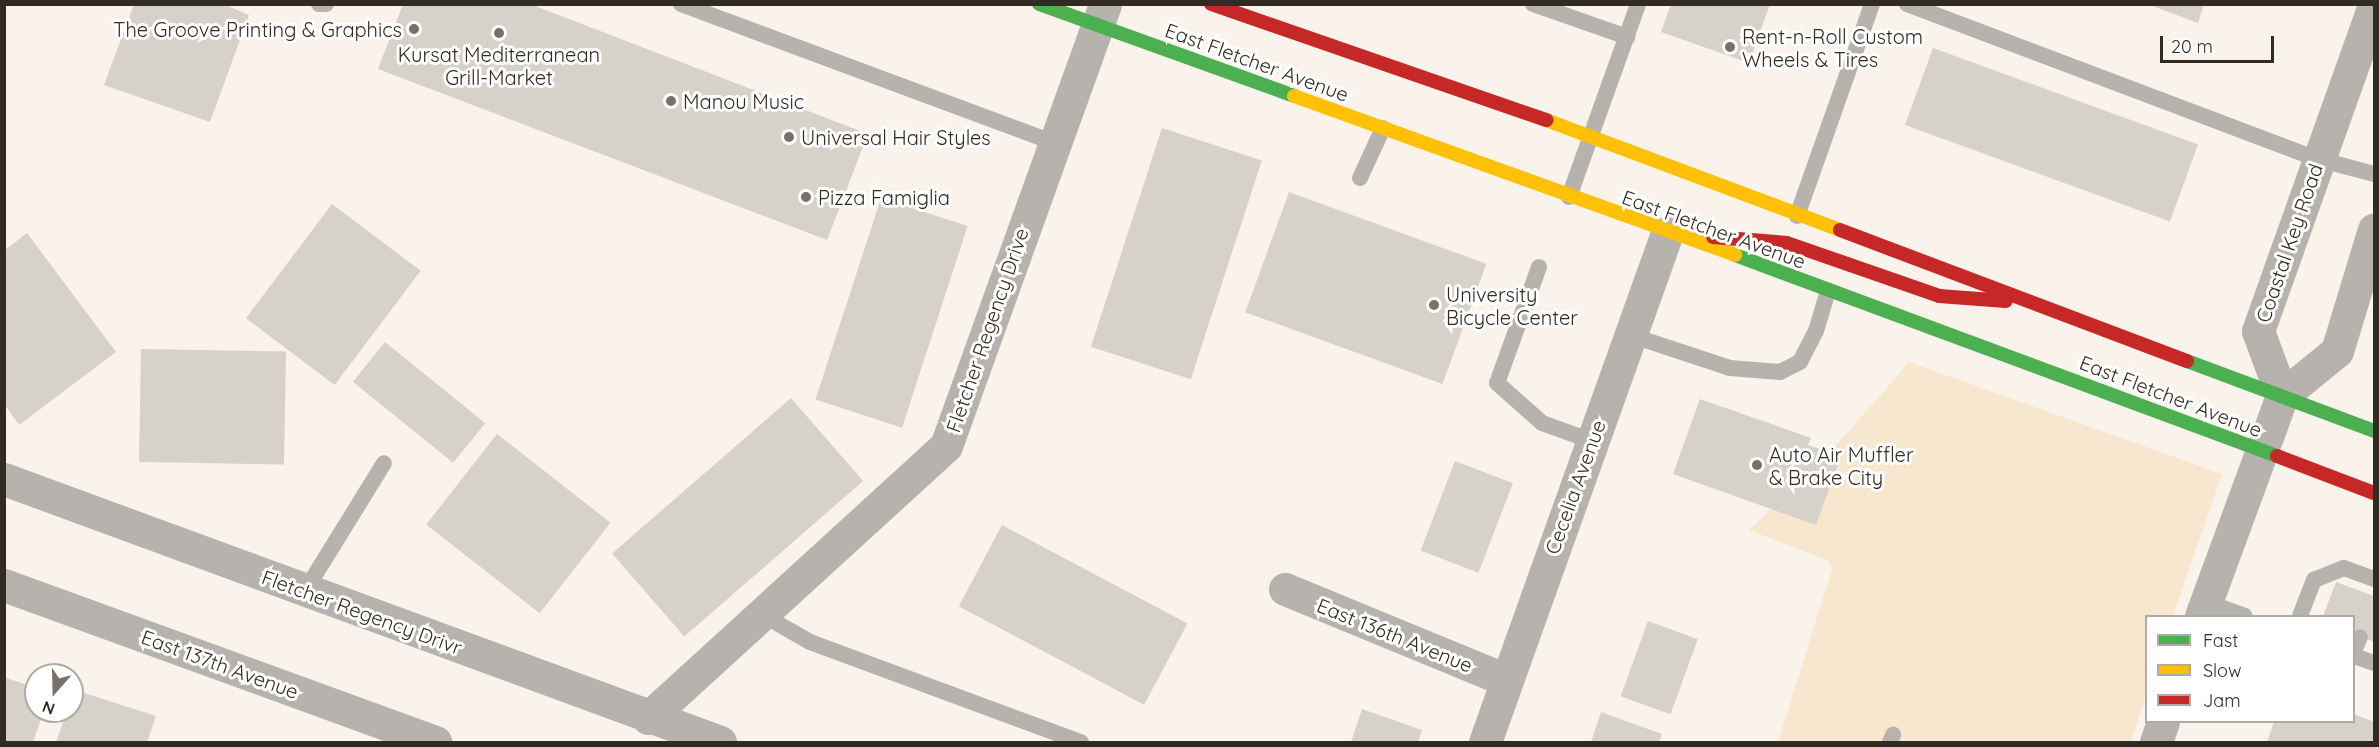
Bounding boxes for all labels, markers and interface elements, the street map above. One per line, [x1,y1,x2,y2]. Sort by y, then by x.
place label: The Groove Printing & Graphics [113,17,402,41]
street label: East Fletcher Avenue [1162,18,1352,106]
marker: The Groove Printing & Graphics [407,22,421,36]
place label: Rent-n-Roll Custom Wheels & Tires [1742,24,1923,71]
scale bar [2163,24,2277,62]
marker: Kursat Mediterranean Grill-Market [492,26,506,40]
text: 20 m [2171,35,2213,58]
marker: Rent-n-Roll Custom Wheels & Tires [1723,40,1737,54]
place label: Kursat Mediterranean Grill-Market [398,42,600,89]
place label: Manou Music [683,89,804,113]
marker: Manou Music [664,94,678,108]
place label: Universal Hair Styles [801,125,991,149]
marker: Universal Hair Styles [782,130,796,144]
street label: Coastal Key Road [2251,160,2327,326]
place label: Pizza Famiglia [818,185,950,209]
street label: East Fletcher Avenue [1619,185,1809,273]
marker: Pizza Famiglia [799,190,813,204]
street label: Fletcher Regency Drive [941,225,1033,435]
place label: University Bicycle Center [1446,282,1578,329]
marker: University Bicycle Center [1427,298,1441,312]
street label: East Fletcher Avenue [2076,350,2266,442]
street label: Cecelia Avenue [1540,417,1610,557]
place label: Auto Air Muffler & Brake City [1769,442,1914,489]
marker: Auto Air Muffler & Brake City [1750,458,1764,472]
street label: Fletcher Regency Drivr [259,565,465,659]
street label: East 136th Avenue [1314,593,1476,677]
legend [2145,615,2355,723]
street label: East 137th Avenue [138,624,302,704]
text: Fast [2203,629,2238,652]
text: Slow [2203,659,2241,682]
north arrow [24,663,84,723]
text: Jam [2203,689,2241,712]
text: N [40,697,57,719]

